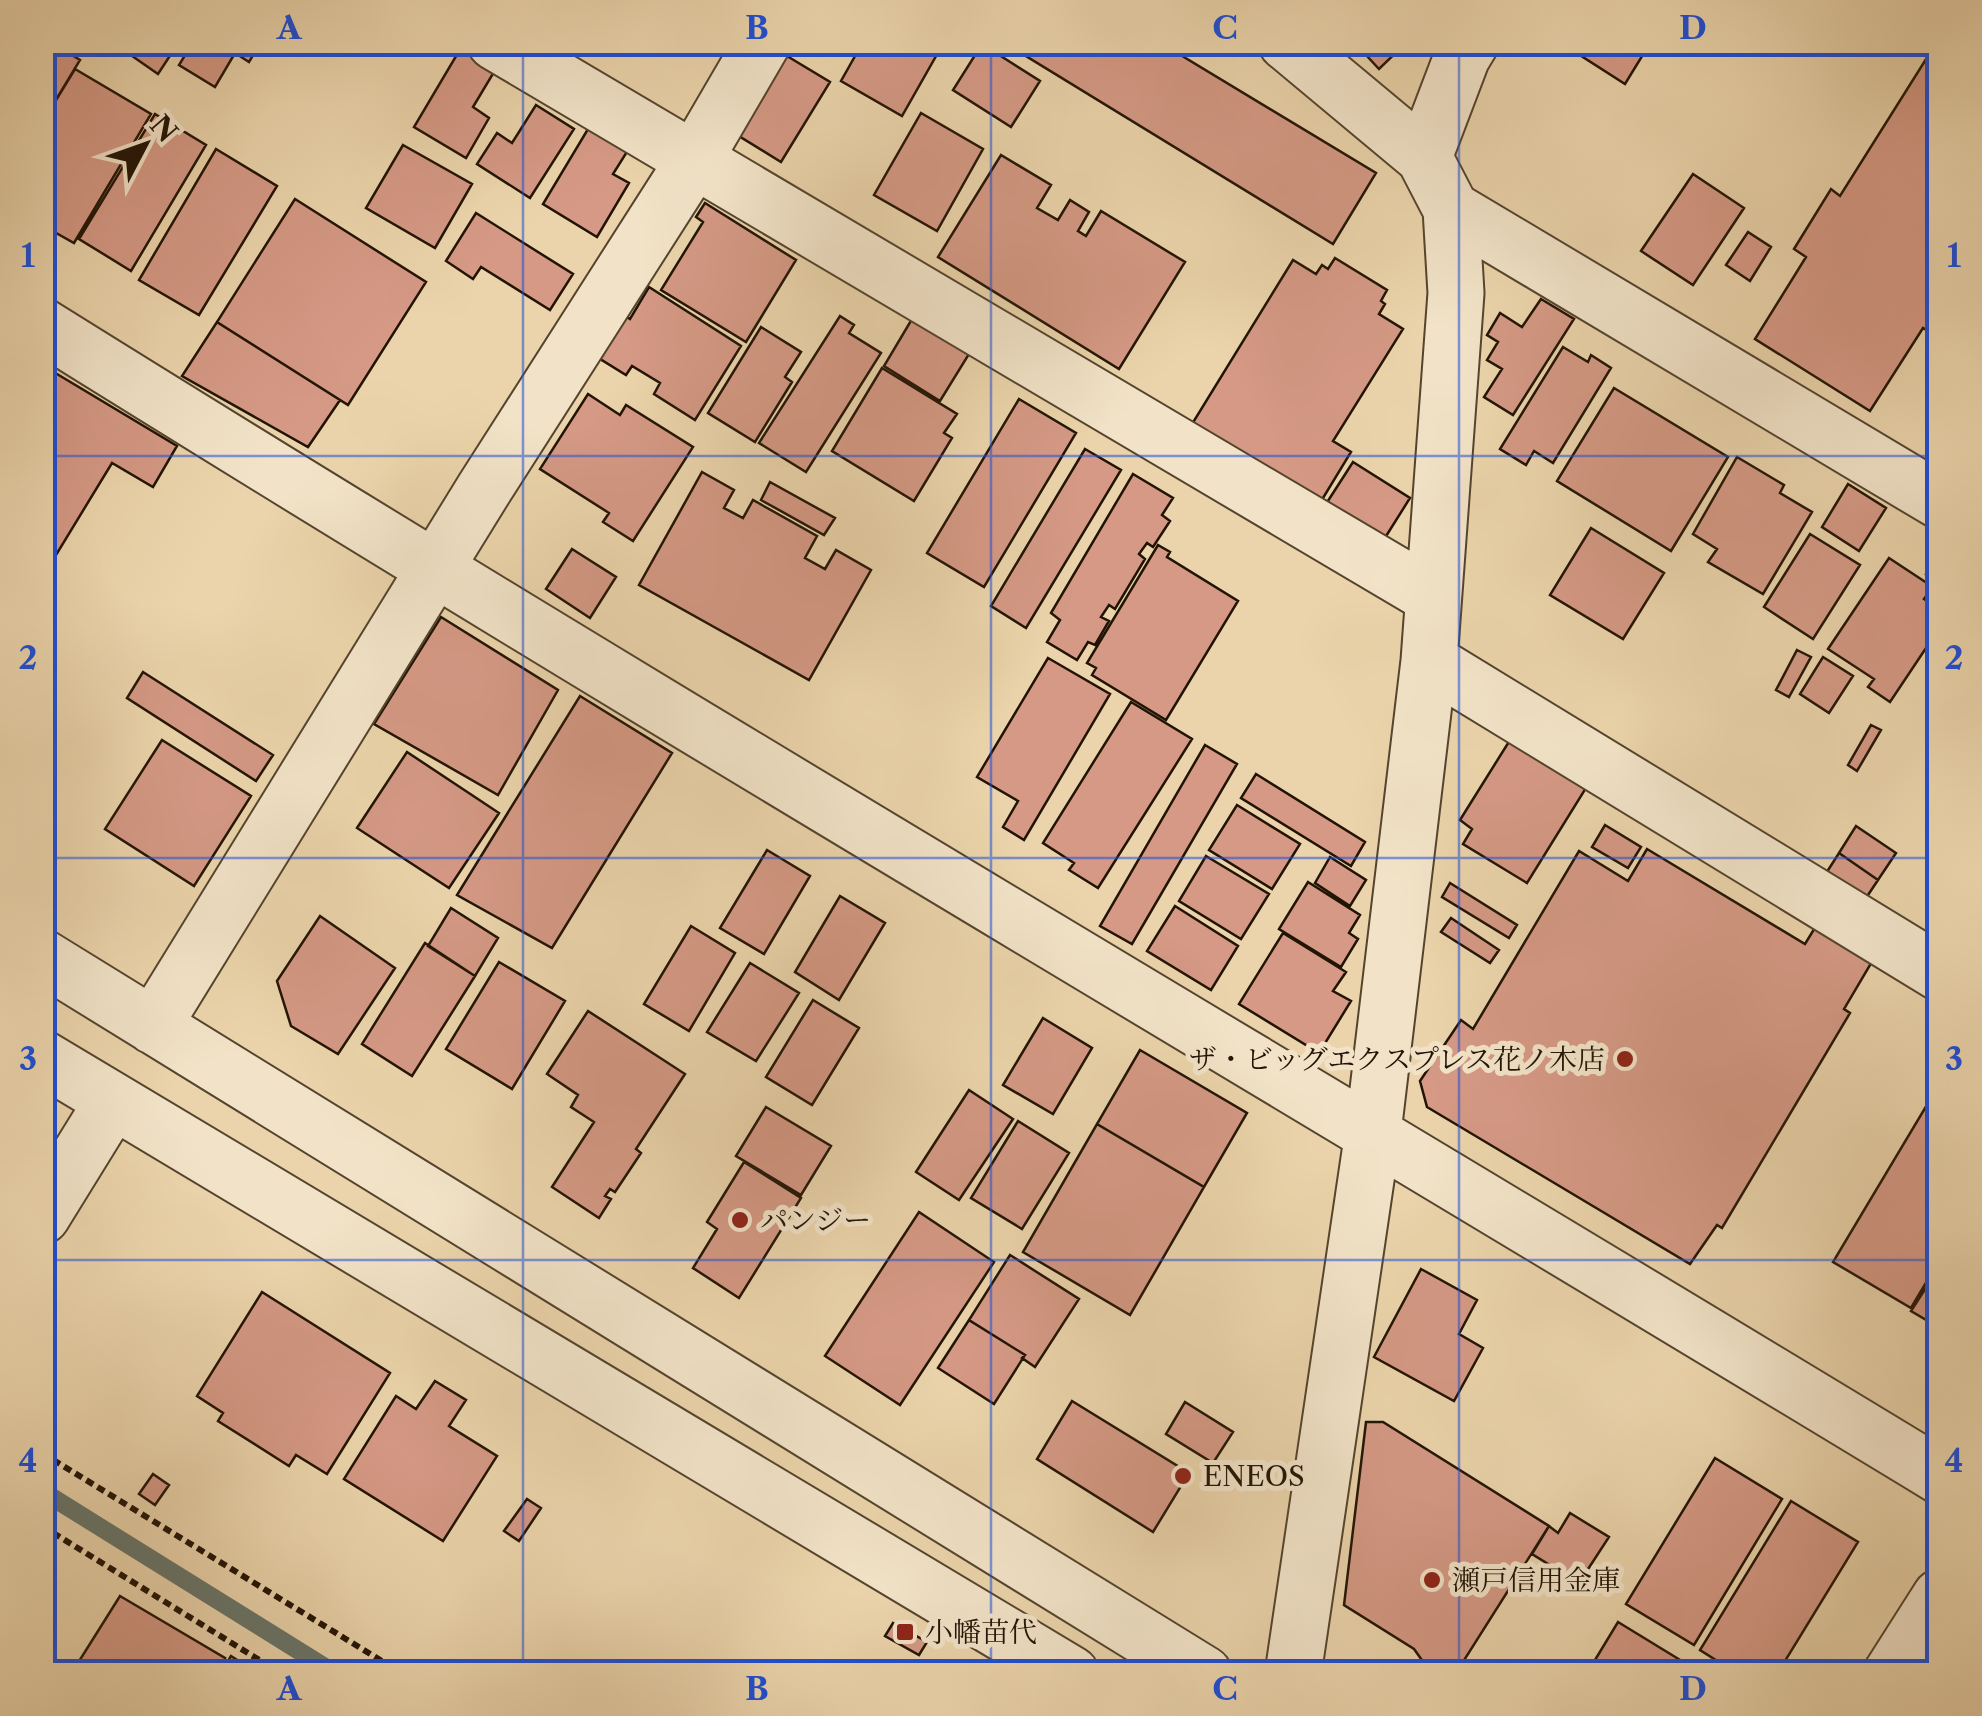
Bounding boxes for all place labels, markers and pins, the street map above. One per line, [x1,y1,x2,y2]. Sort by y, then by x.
place label: ザ・ビッグエクスプレス花ノ木店 [1189,1042,1605,1076]
marker: ザ・ビッグエクスプレス花ノ木店 [1614,1048,1636,1070]
place label: パンジー [760,1203,871,1237]
marker: パンジー [729,1209,751,1231]
place label: ENEOS [1203,1459,1305,1493]
marker: ENEOS [1172,1465,1194,1487]
place label: 瀬戸信用金庫 [1452,1563,1620,1597]
marker: 瀬戸信用金庫 [1421,1569,1443,1591]
place label: 小幡苗代 [925,1615,1037,1649]
marker: 小幡苗代 [894,1621,916,1643]

